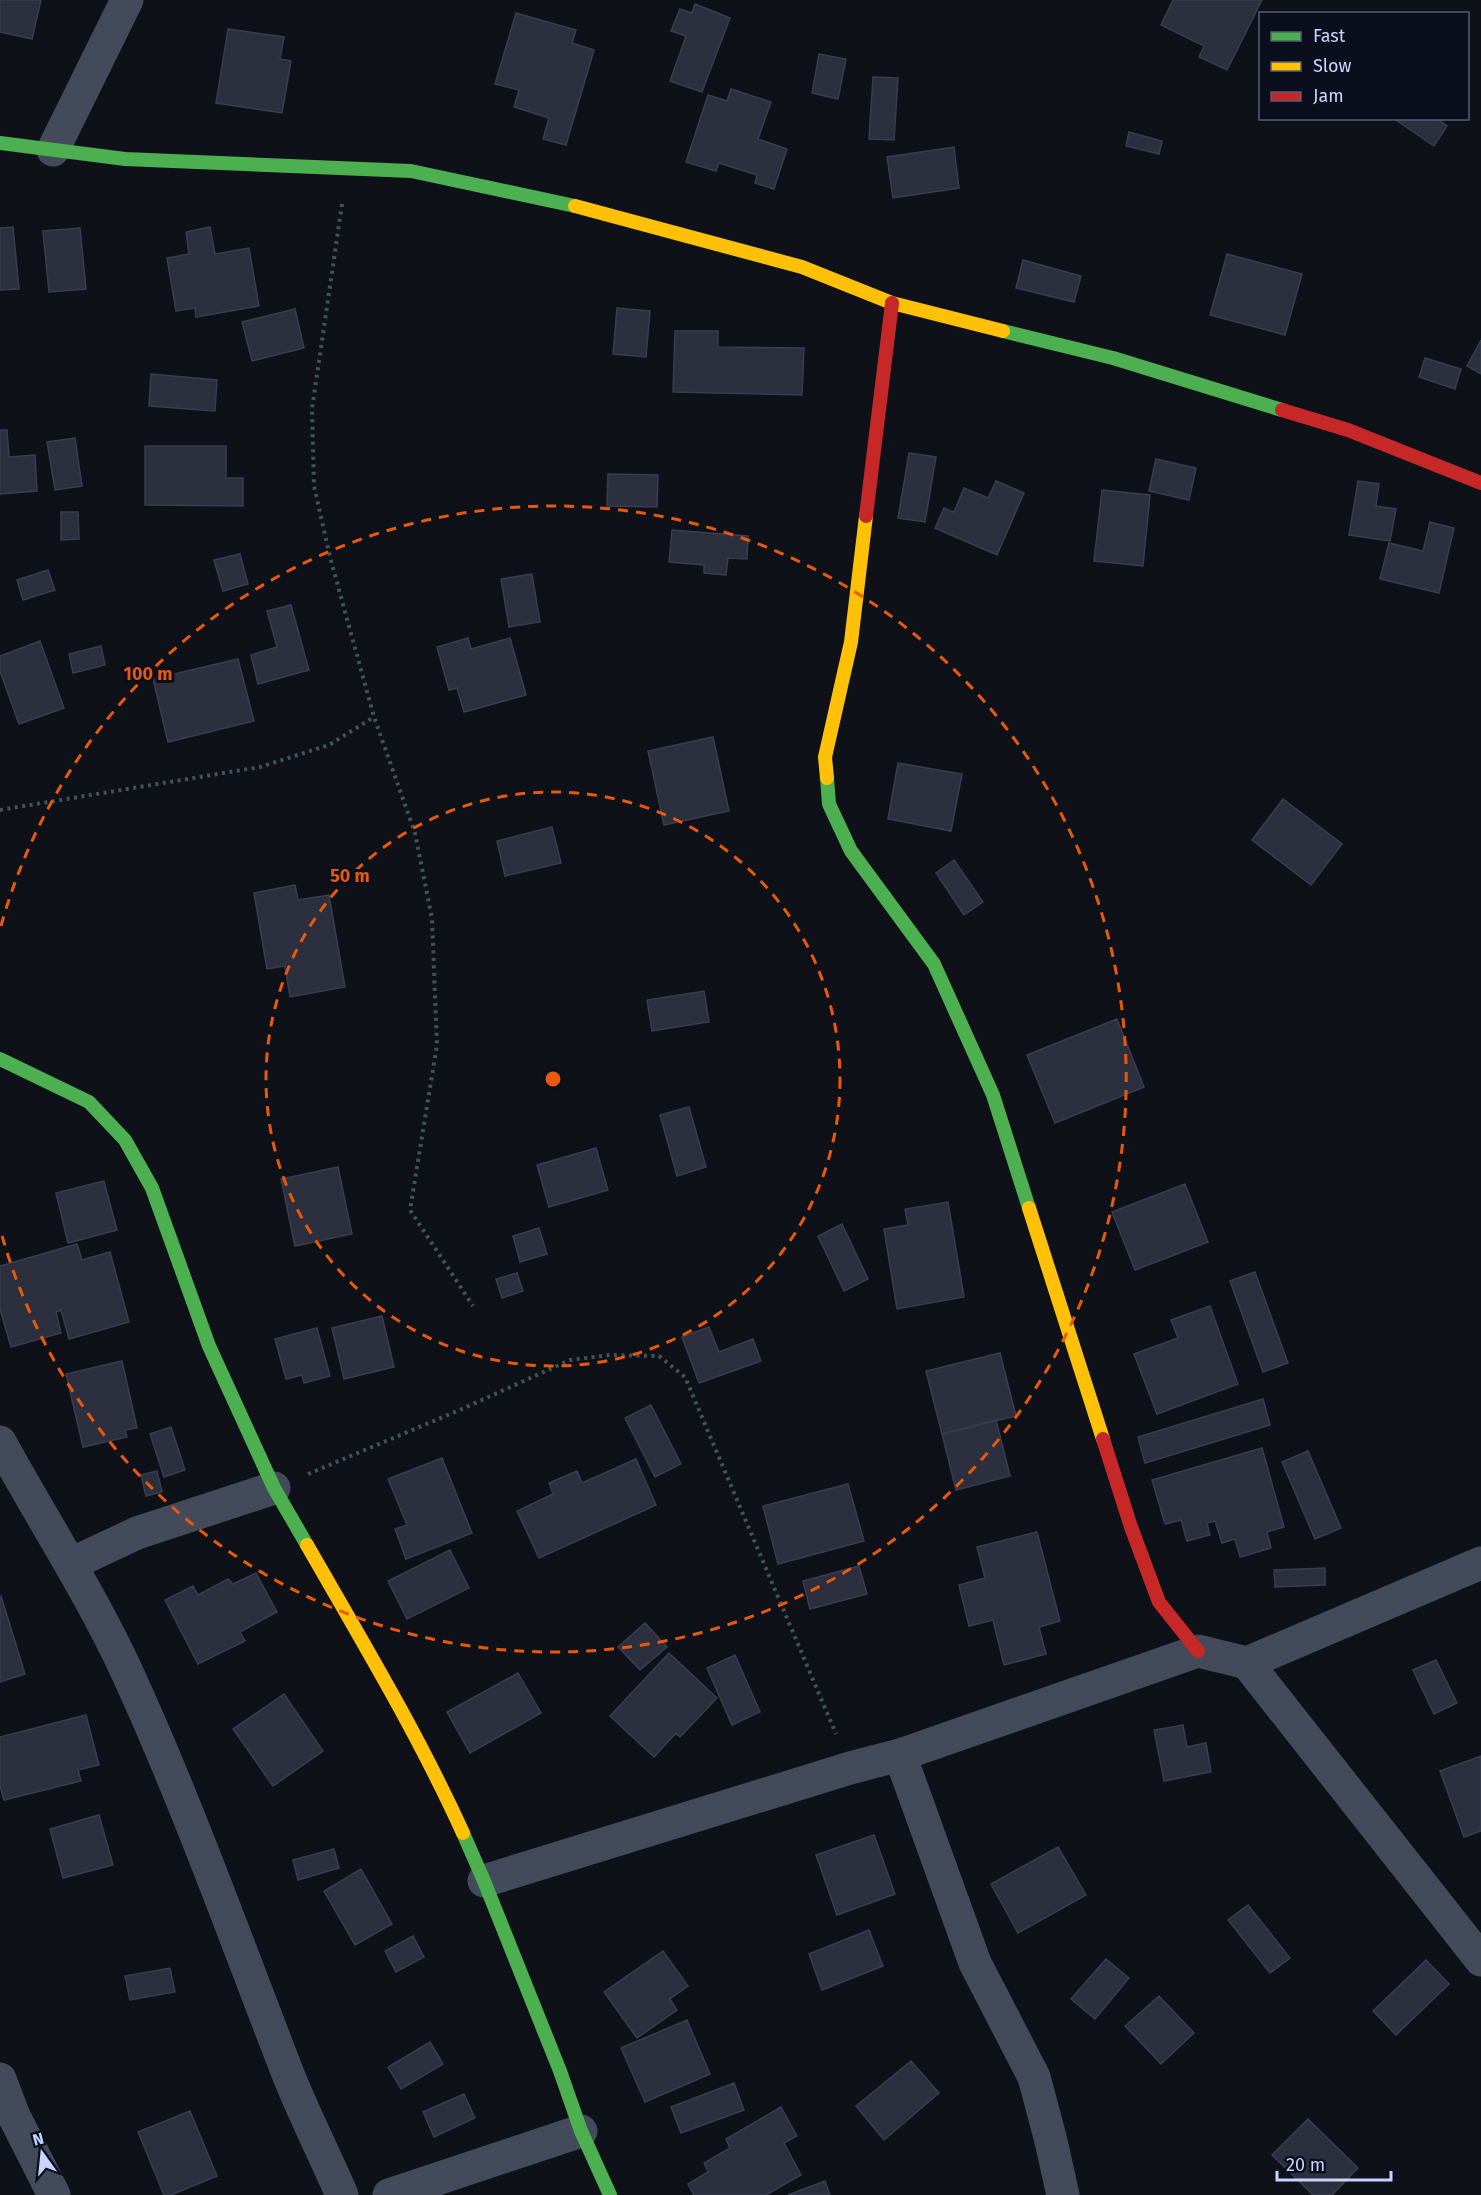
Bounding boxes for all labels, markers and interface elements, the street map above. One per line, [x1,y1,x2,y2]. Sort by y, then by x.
legend [1259,12,1469,120]
text: Fast [1313,25,1346,47]
text: Slow [1313,55,1352,77]
text: Jam [1313,85,1344,107]
text: 100 m [124,663,172,685]
text: 50 m [330,865,370,887]
centre of rings [543,1069,563,1089]
north arrow [12,2123,72,2183]
text: N [31,2128,46,2150]
scale bar [1277,2144,1391,2182]
text: 20 m [1286,2154,1325,2176]

